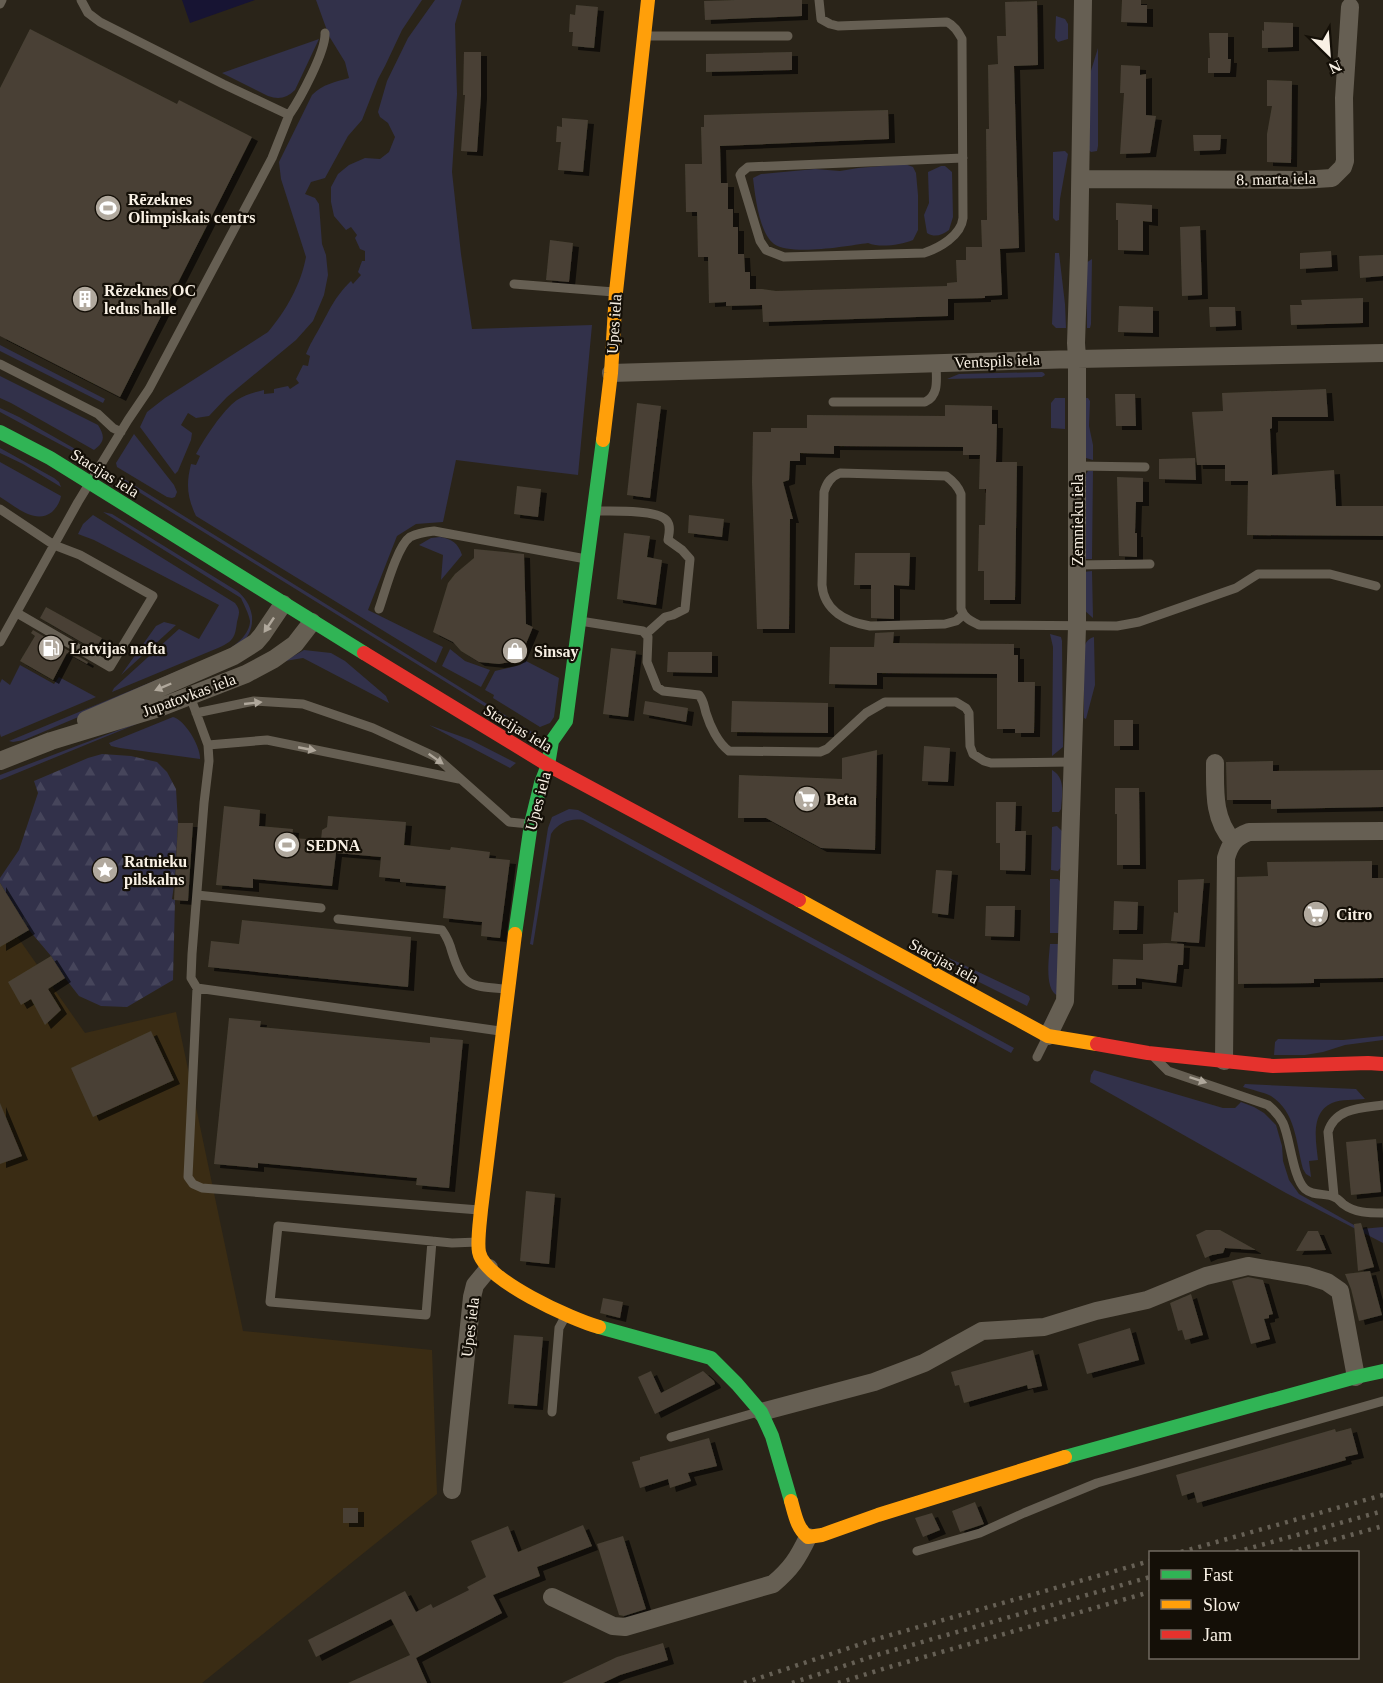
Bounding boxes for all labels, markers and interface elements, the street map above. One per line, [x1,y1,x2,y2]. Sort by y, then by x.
north arrow [1299,24,1359,84]
text: N [1326,57,1344,77]
street label: 8. marta iela [1236,170,1316,188]
place label: Rēzeknes Olimpiskais centrs [128,191,256,227]
sports icon: Rēzeknes Olimpiskais centrs [93,193,123,223]
place label: Rēzeknes OC ledus halle [104,282,196,317]
building icon: Rēzeknes OC ledus halle [70,284,100,314]
street label: Upes iela [603,293,626,355]
street label: Ventspils iela [954,351,1040,372]
street label: Stacijas iela [67,445,142,501]
street label: Zemnieku iela [1069,474,1086,566]
one-way arrow [263,616,275,632]
fuel station icon: Latvijas nafta [36,633,66,663]
shop icon: Sinsay [500,636,530,666]
place label: Latvijas nafta [70,640,166,658]
place label: Sinsay [534,643,578,661]
street label: Jupatovkas iela [140,670,238,721]
one-way arrow [154,683,171,692]
one-way arrow [244,698,263,708]
street label: Stacijas iela [480,701,555,756]
one-way arrow [298,745,317,754]
one-way arrow [428,753,444,765]
street label: Upes iela [522,770,555,832]
supermarket icon: Beta [792,784,822,814]
place label: Beta [826,791,857,808]
sports icon: SEDNA [272,830,302,860]
place label: SEDNA [306,837,361,854]
place label: Ratnieku pilskalns [124,853,187,889]
place icon: Ratnieku pilskalns [90,855,120,885]
supermarket icon: Citro [1301,899,1331,929]
place label: Citro [1336,906,1372,923]
street label: Stacijas iela [906,935,982,988]
one-way arrow [1189,1076,1207,1086]
street label: Upes iela [458,1296,483,1358]
legend [1149,1551,1359,1659]
text: Fast [1203,1565,1233,1585]
text: Slow [1203,1595,1240,1615]
text: Jam [1203,1625,1232,1645]

